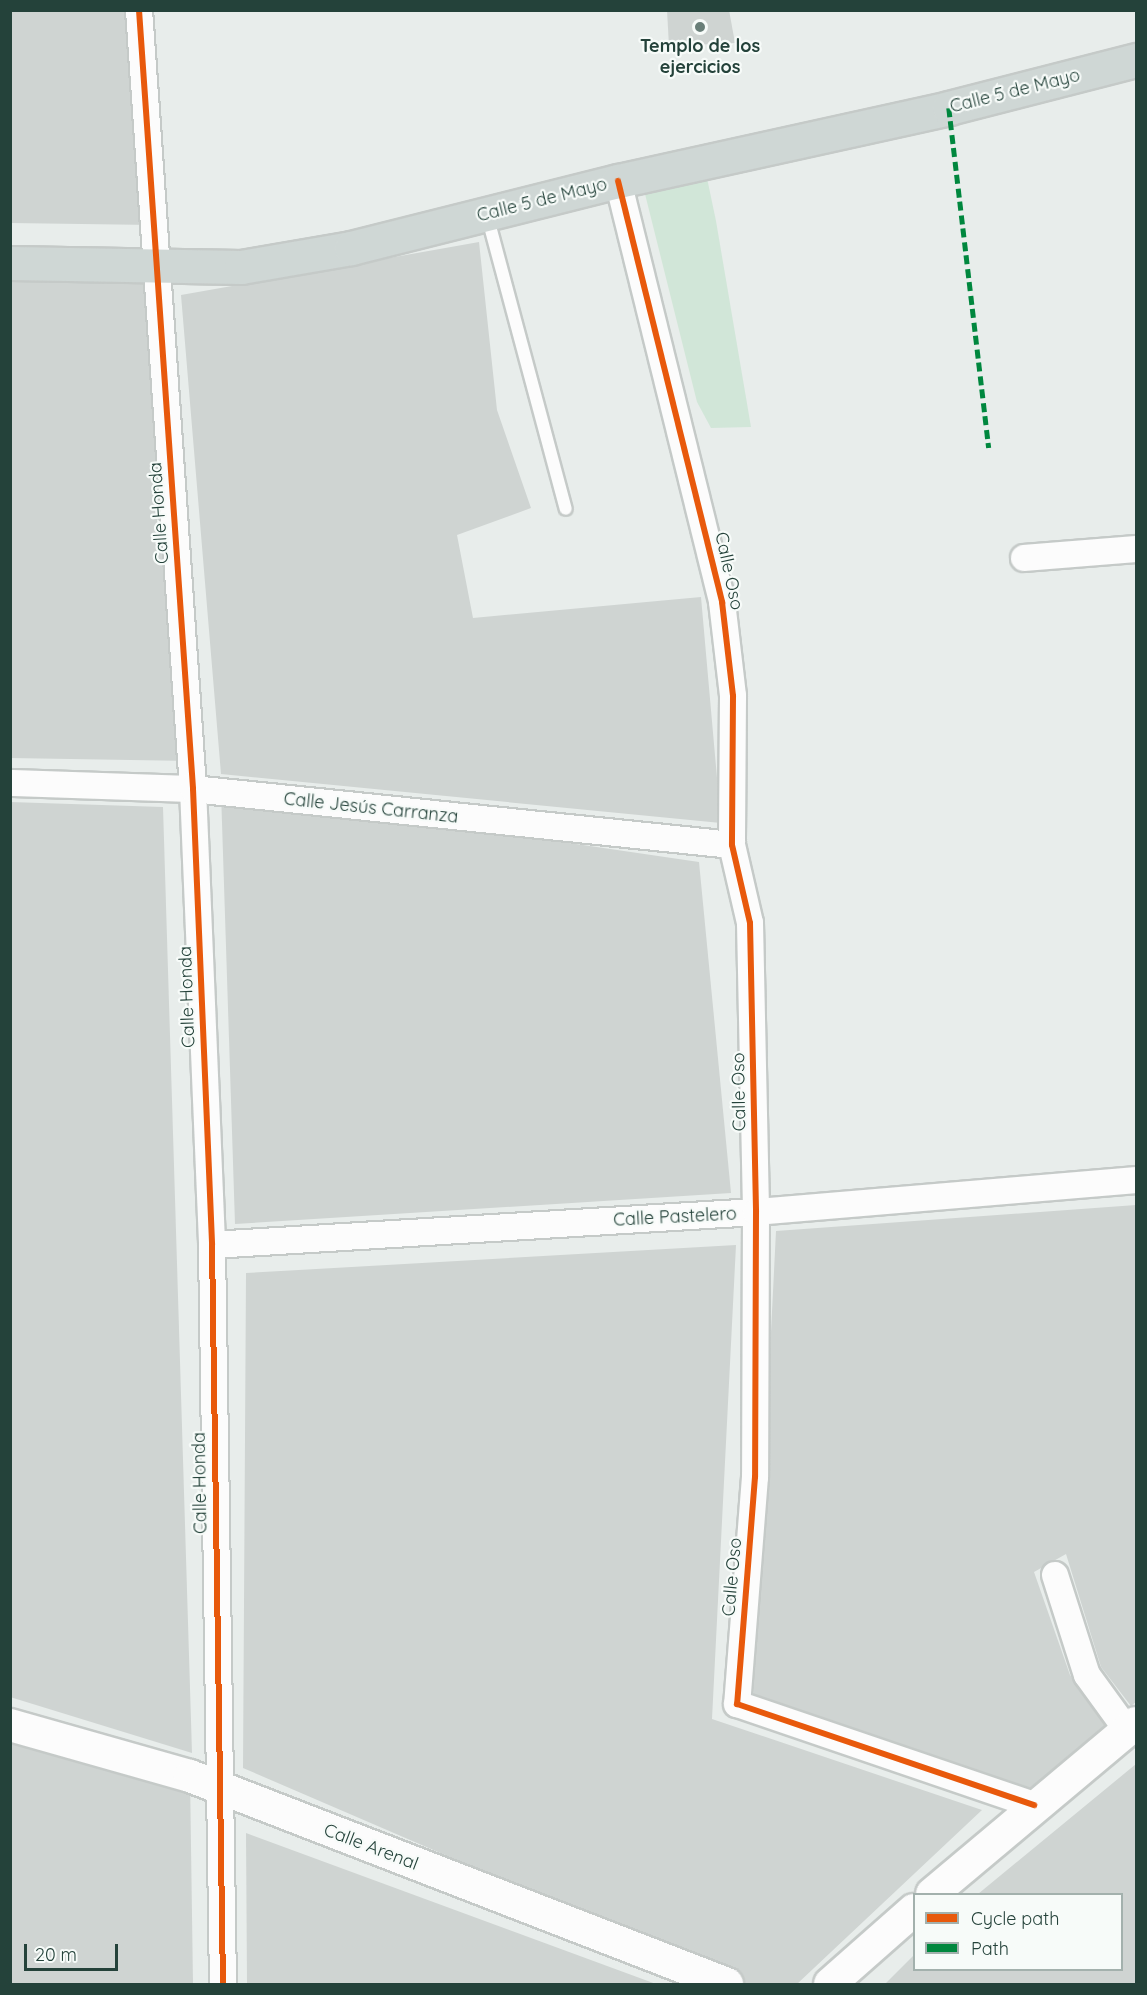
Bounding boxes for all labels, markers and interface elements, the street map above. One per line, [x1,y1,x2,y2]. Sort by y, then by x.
marker: Templo de los ejercicios [693,20,707,34]
place label: Templo de los ejercicios [640,36,760,78]
street label: Calle 5 de Mayo [948,64,1082,118]
street label: Calle 5 de Mayo [475,173,609,227]
street label: Calle Honda [145,461,173,565]
street label: Calle Oso [710,530,748,612]
street label: Calle Jesús Carranza [283,788,459,828]
street label: Calle Honda [174,946,200,1048]
street label: Calle Oso [728,1052,750,1132]
street label: Calle Pastelero [613,1203,737,1231]
street label: Calle Honda [188,1432,212,1534]
street label: Calle Oso [718,1537,746,1617]
street label: Calle Arenal [321,1819,421,1875]
legend [913,1893,1123,1971]
text: Cycle path [971,1907,1059,1930]
scale bar [27,1932,122,1970]
text: Path [971,1937,1009,1960]
text: 20 m [35,1943,77,1966]

